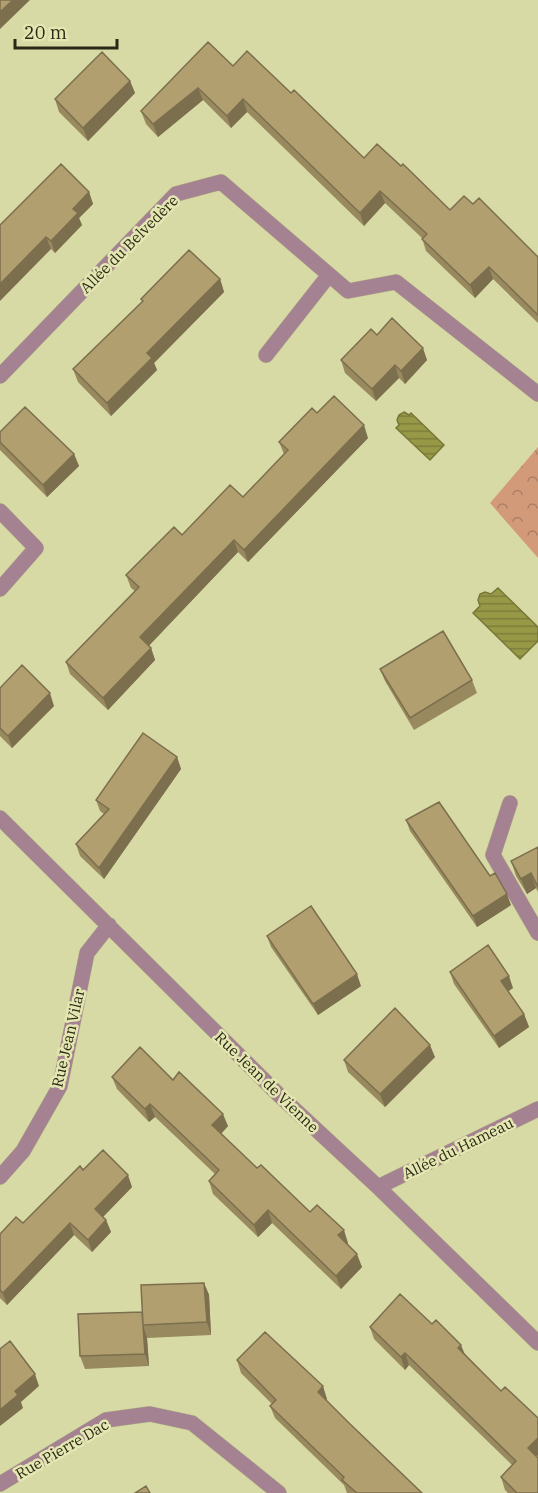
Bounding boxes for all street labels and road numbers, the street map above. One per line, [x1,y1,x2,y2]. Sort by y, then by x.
street label: Allée du Belvedère [76,191,182,297]
street label: Rue Jean Vilar [47,986,89,1089]
street label: Rue Jean de Vienne [211,1027,323,1137]
street label: Allée du Hameau [400,1113,516,1183]
street label: Rue Pierre Dac [12,1415,112,1483]

